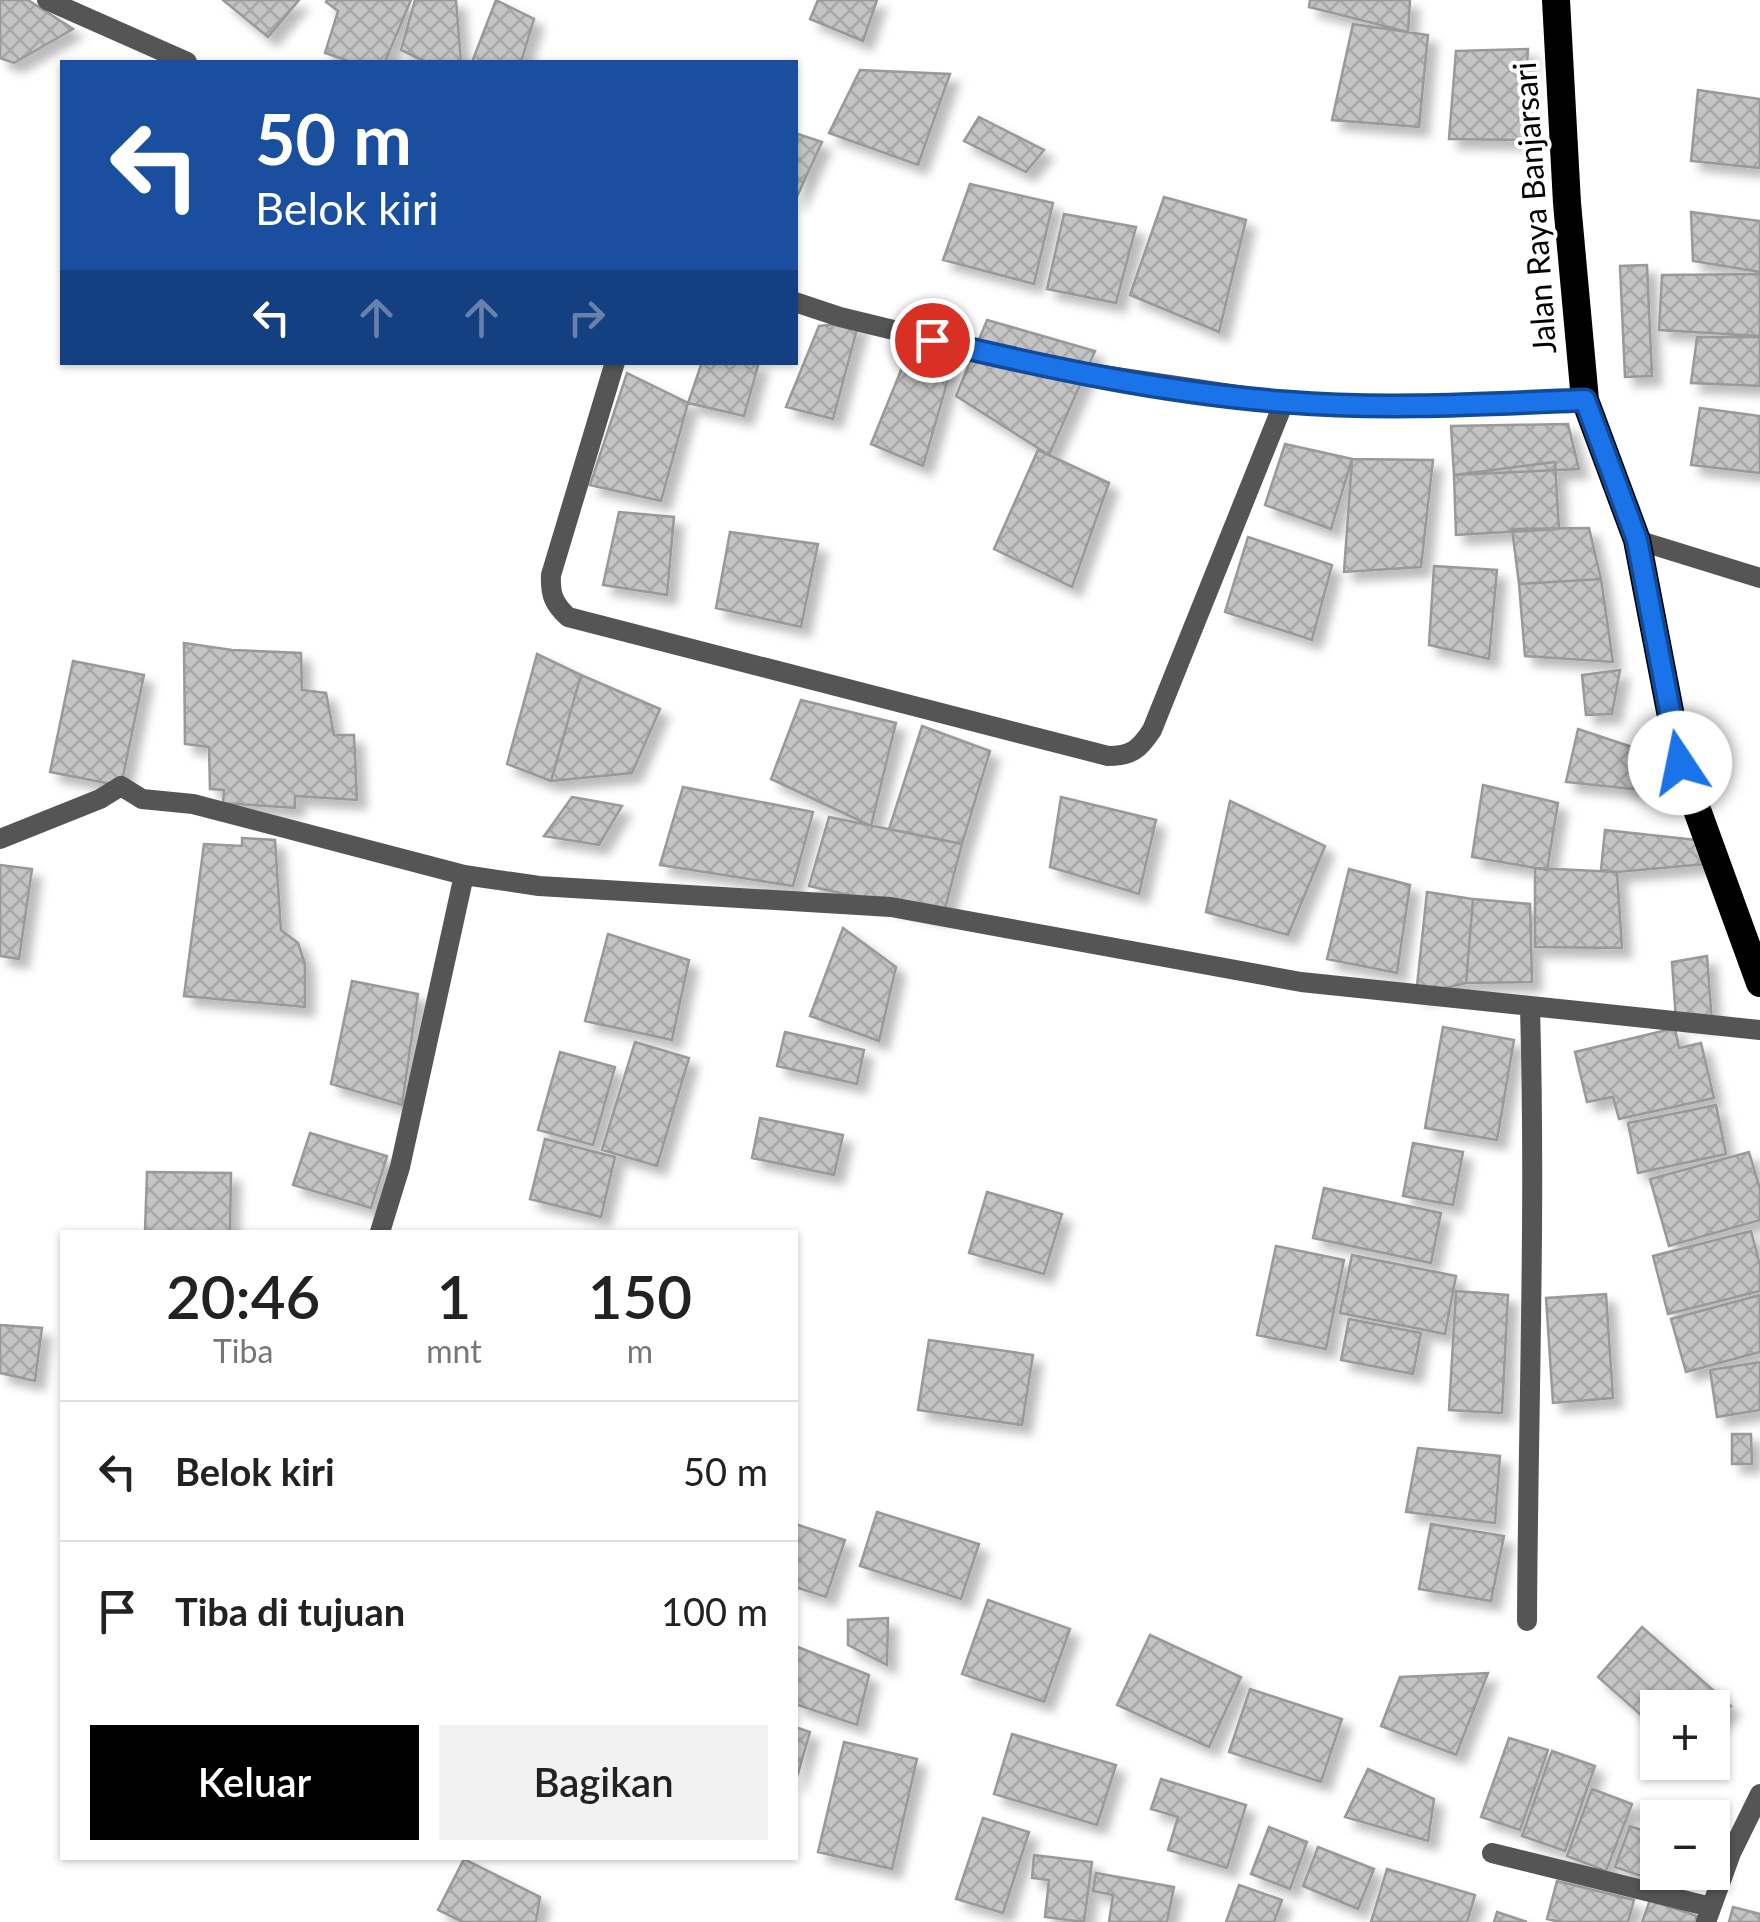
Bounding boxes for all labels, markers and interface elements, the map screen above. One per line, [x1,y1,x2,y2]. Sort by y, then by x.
street label: Jalan Raya Banjarsari [1504,61,1563,355]
text: 50 m [255,96,412,180]
icon: left [90,100,220,230]
text: Belok kiri [255,181,439,235]
icon: left [244,290,299,345]
icon: ahead [349,290,404,345]
icon: ahead [454,290,509,345]
icon: right [559,290,614,345]
pin [890,298,975,383]
icon: arrive [905,313,960,368]
position arrow [1628,711,1732,815]
text: 20:46 [166,1260,320,1332]
text: 1 [437,1260,471,1332]
text: 150 [588,1260,692,1332]
text: Tiba [213,1331,273,1370]
text: mnt [426,1331,482,1370]
text: m [627,1331,653,1370]
icon: left [90,1444,145,1499]
text: Belok kiri [175,1448,335,1494]
text: 50 m [683,1448,768,1494]
icon: arrive [90,1584,145,1639]
text: Tiba di tujuan [175,1588,405,1634]
text: 100 m [661,1588,768,1634]
map controls [1640,1690,1730,1890]
button: + [1640,1690,1730,1780]
button: Keluar [90,1725,419,1840]
button: Bagikan [439,1725,768,1840]
button: − [1640,1800,1730,1890]

